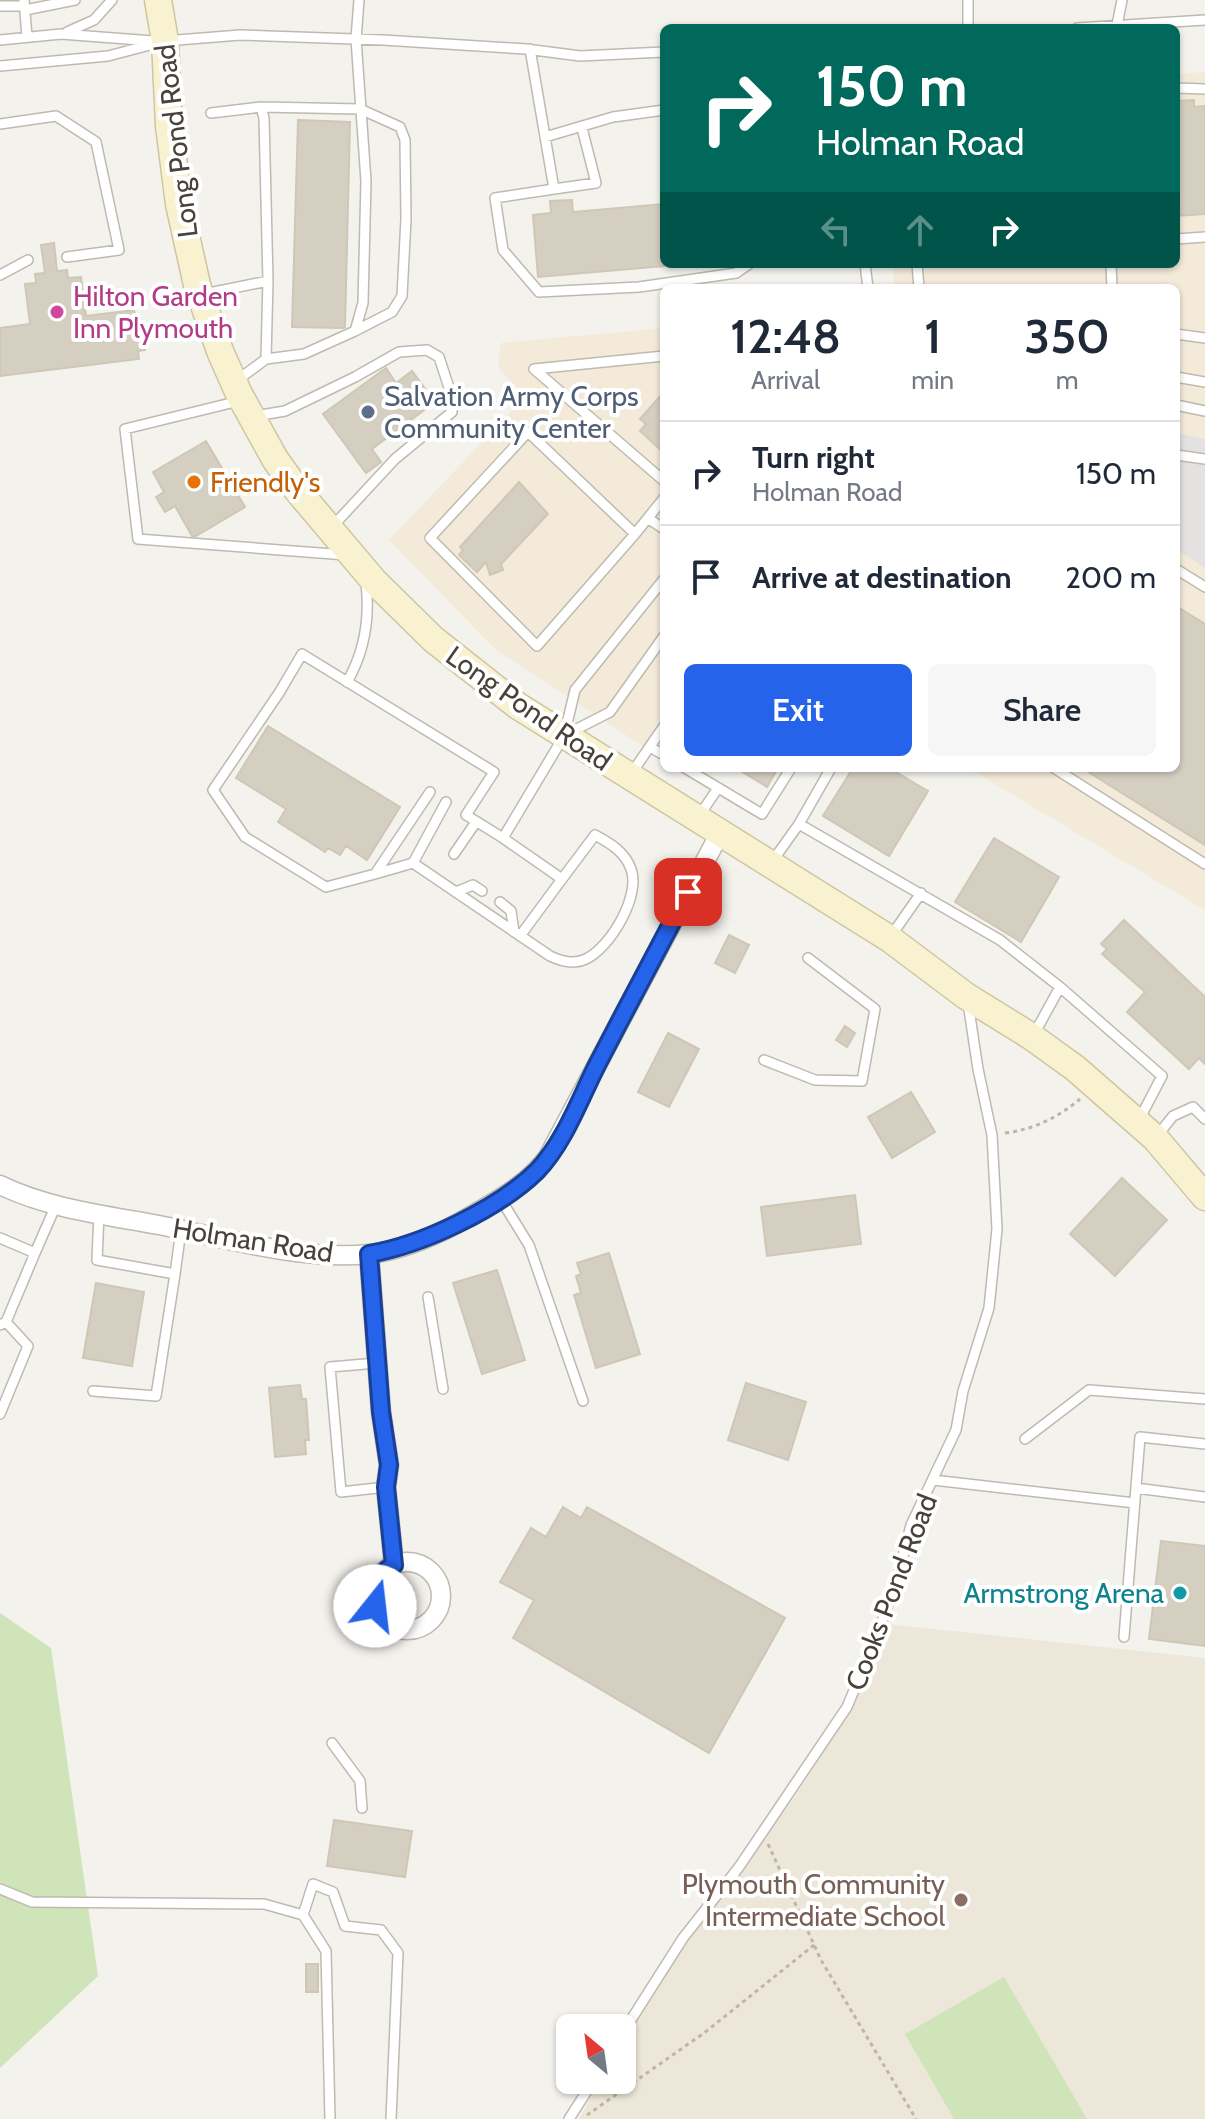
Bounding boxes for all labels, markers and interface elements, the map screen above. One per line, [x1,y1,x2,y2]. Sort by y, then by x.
street label: Long Pond Road [147,42,205,240]
text: 150 m [816,52,968,120]
icon: right [684,56,788,160]
text: Holman Road [816,120,1024,164]
icon: left [814,208,858,252]
icon: ahead [898,208,942,252]
icon: right [982,208,1026,252]
place label: Hilton Garden Inn Plymouth [73,279,238,345]
marker: Hilton Garden Inn Plymouth [48,303,66,321]
text: 12:48 [730,307,841,365]
text: 1 [924,307,941,365]
text: 350 [1024,307,1110,365]
text: Arrival [751,364,820,396]
text: min [911,364,954,396]
text: m [1056,364,1078,396]
place label: Salvation Army Corps Community Center [384,379,639,445]
marker: Salvation Army Corps Community Center [359,403,377,421]
text: Turn right [752,439,875,476]
icon: right [684,451,728,495]
text: 150 m [1076,455,1156,492]
place label: Friendly's [210,465,320,499]
marker: Friendly's [185,473,203,491]
text: Holman Road [752,476,903,508]
icon: arrive [684,555,728,599]
text: Arrive at destination [752,559,1012,596]
text: 200 m [1065,559,1156,596]
street label: Long Pond Road [440,638,618,778]
button: Exit [684,664,912,756]
button: Share [928,664,1156,756]
pin [654,858,722,926]
icon: arrive [666,870,710,914]
street label: Holman Road [170,1211,336,1269]
street label: Cooks Pond Road [838,1489,944,1695]
position arrow [333,1564,417,1648]
place label: Armstrong Arena [963,1576,1165,1610]
marker: Armstrong Arena [1171,1584,1189,1602]
place label: Plymouth Community Intermediate School [682,1867,945,1933]
marker: Plymouth Community Intermediate School [952,1891,970,1909]
north arrow [556,2014,636,2094]
map controls [556,2014,636,2094]

